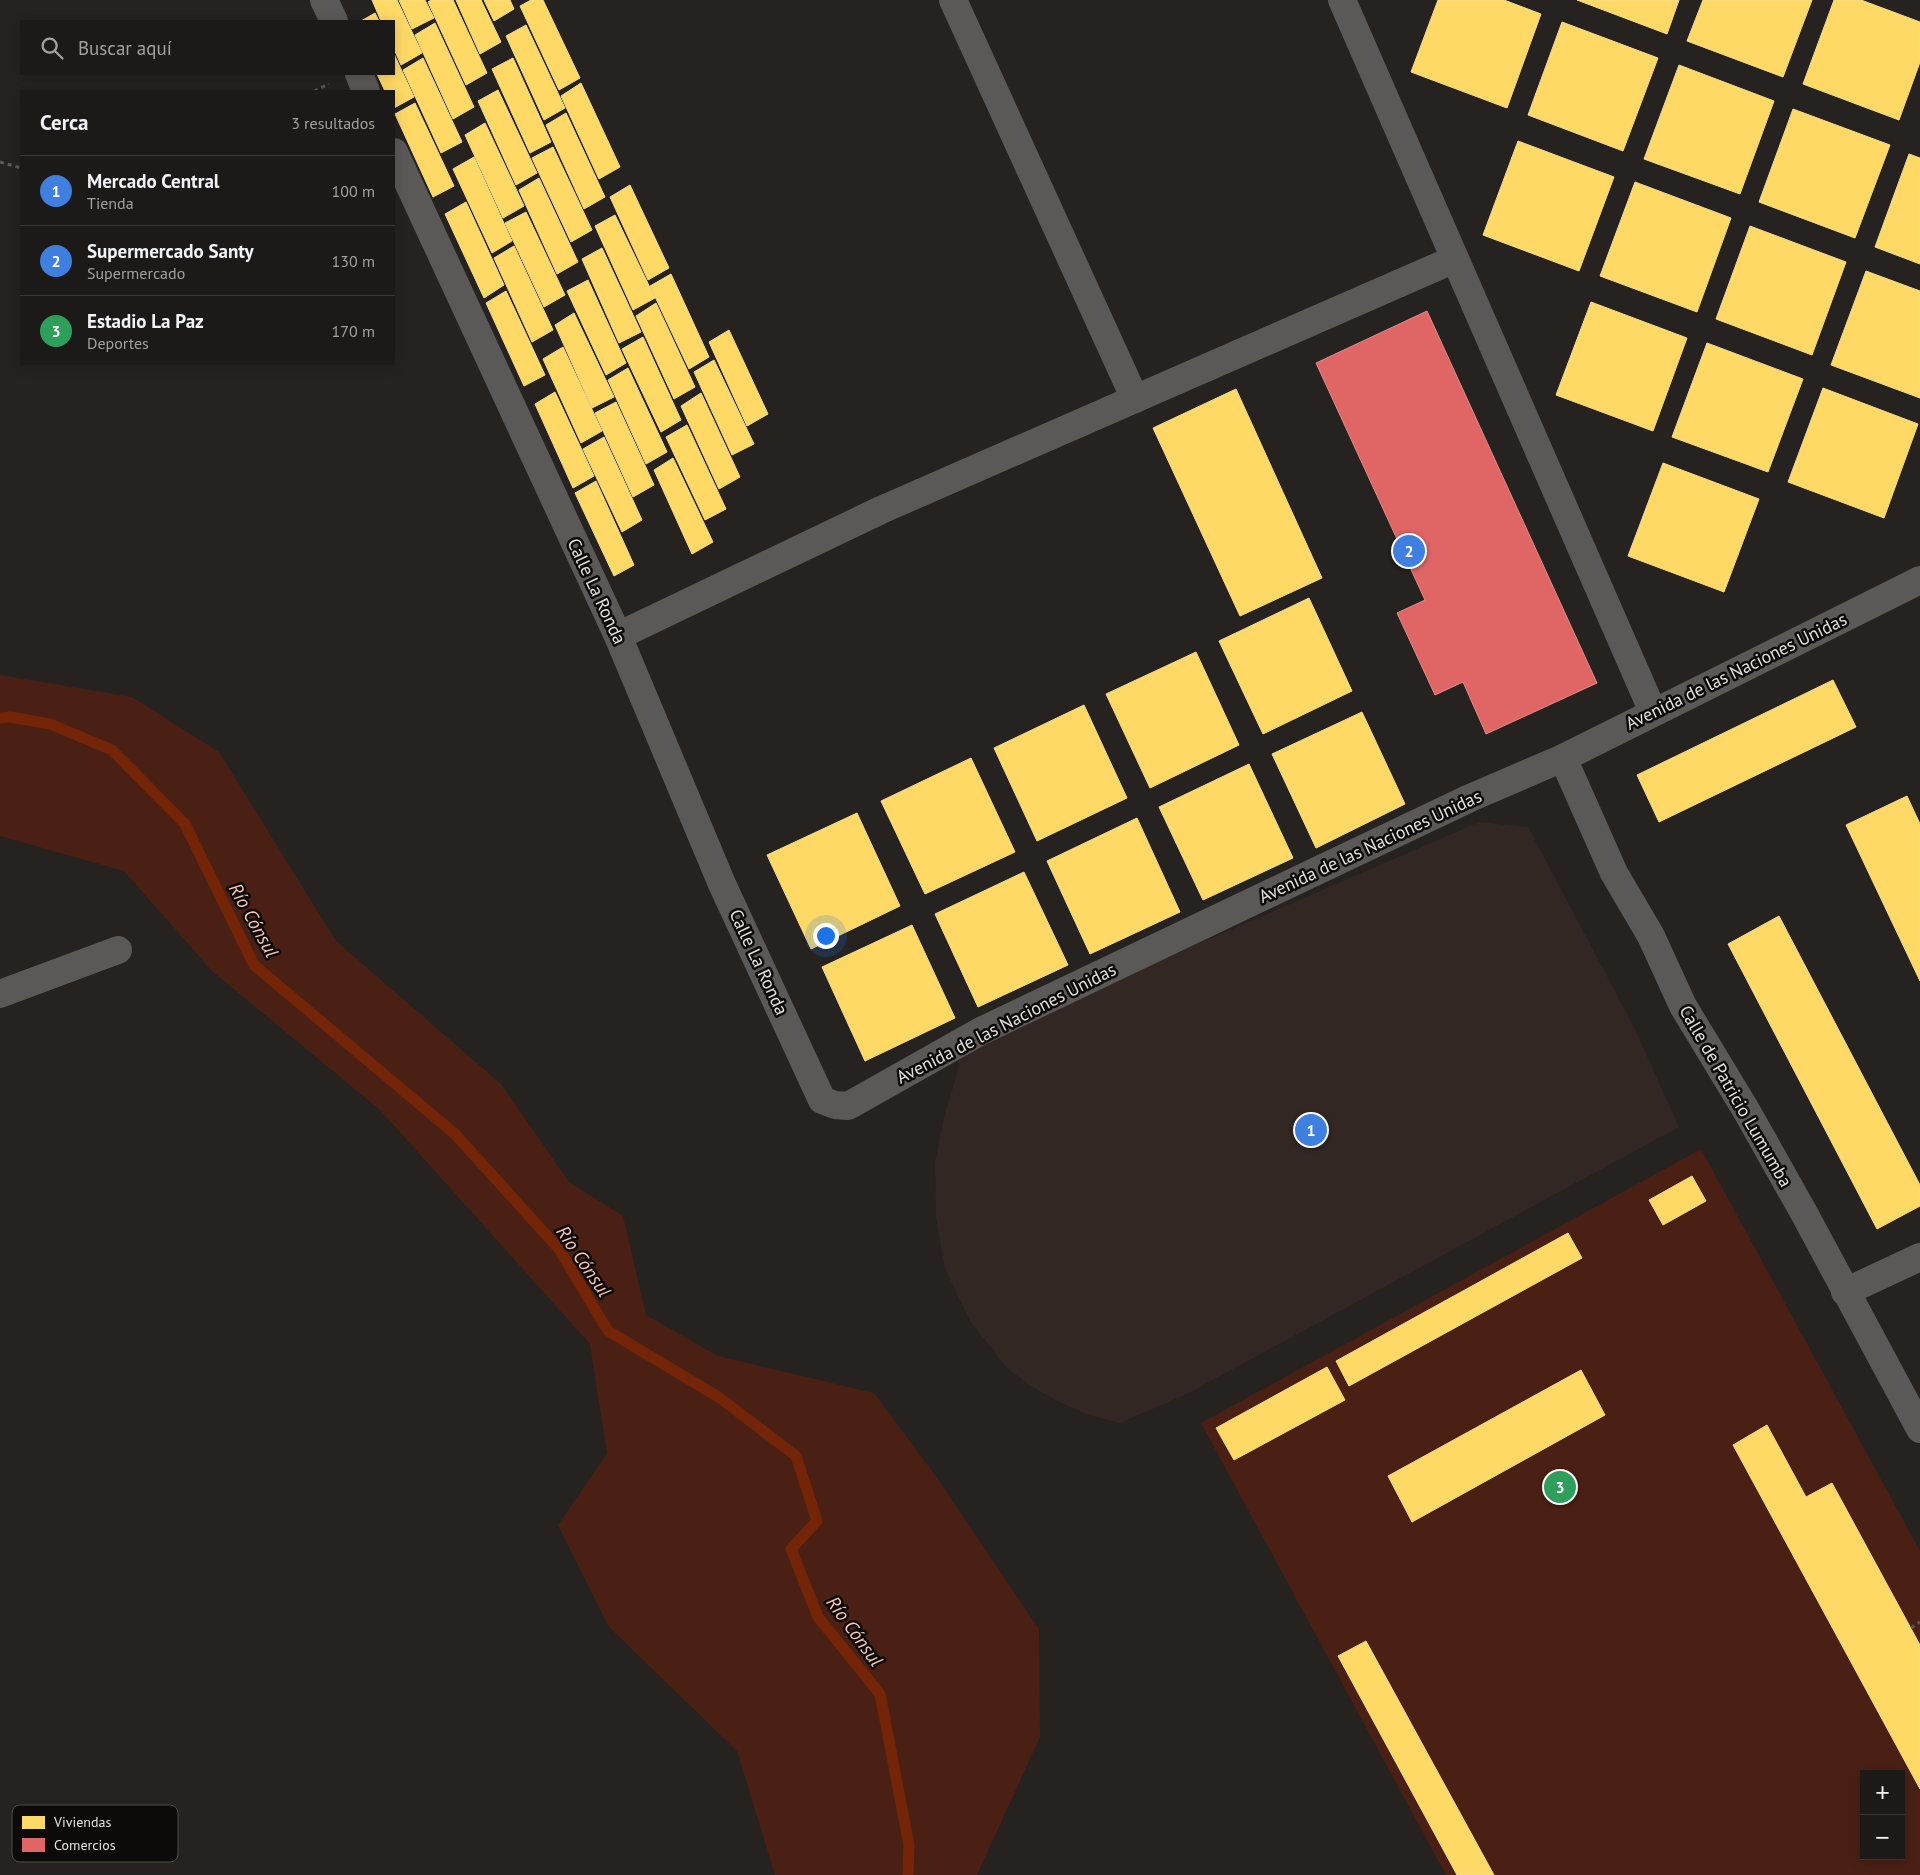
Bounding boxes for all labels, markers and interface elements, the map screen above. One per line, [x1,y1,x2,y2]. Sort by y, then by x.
search box [20,20,395,75]
icon: search [38,34,66,62]
text: Buscar aquí [78,36,172,60]
text: Cerca [40,109,89,136]
text: 3 resultados [291,113,375,133]
text: Mercado Central [87,169,219,193]
text: 1 [51,181,61,201]
text: 100 m [332,181,375,201]
text: Tienda [87,193,134,213]
text: Supermercado Santy [87,239,254,263]
text: 2 [51,251,61,271]
text: 130 m [332,251,375,271]
text: Supermercado [87,263,185,283]
text: Estadio La Paz [87,309,204,333]
text: 3 [51,321,61,341]
text: 170 m [332,321,375,341]
text: Deportes [87,333,149,353]
pin: 2 [1393,532,1425,570]
street label: Calle La Ronda [562,534,632,648]
street label: Avenida de las Naciones Unidas [1622,607,1850,735]
street label: Avenida de las Naciones Unidas [1255,784,1485,908]
water label: Río Cónsul [224,879,284,961]
street label: Calle La Ronda [724,905,794,1019]
your location [813,923,839,949]
street label: Avenida de las Naciones Unidas [892,957,1120,1089]
street label: Calle de Patricio Lumumba [1675,1001,1797,1191]
pin: 1 [1295,1111,1327,1149]
water label: Río Cónsul [551,1221,617,1301]
pin: 3 [1544,1468,1576,1506]
water label: Río Cónsul [821,1591,889,1671]
map controls [1860,1770,1905,1860]
button: + [1860,1770,1905,1815]
legend [12,1805,178,1862]
text: Viviendas [53,1813,111,1831]
button: − [1860,1815,1905,1860]
text: Comercios [54,1836,116,1854]

